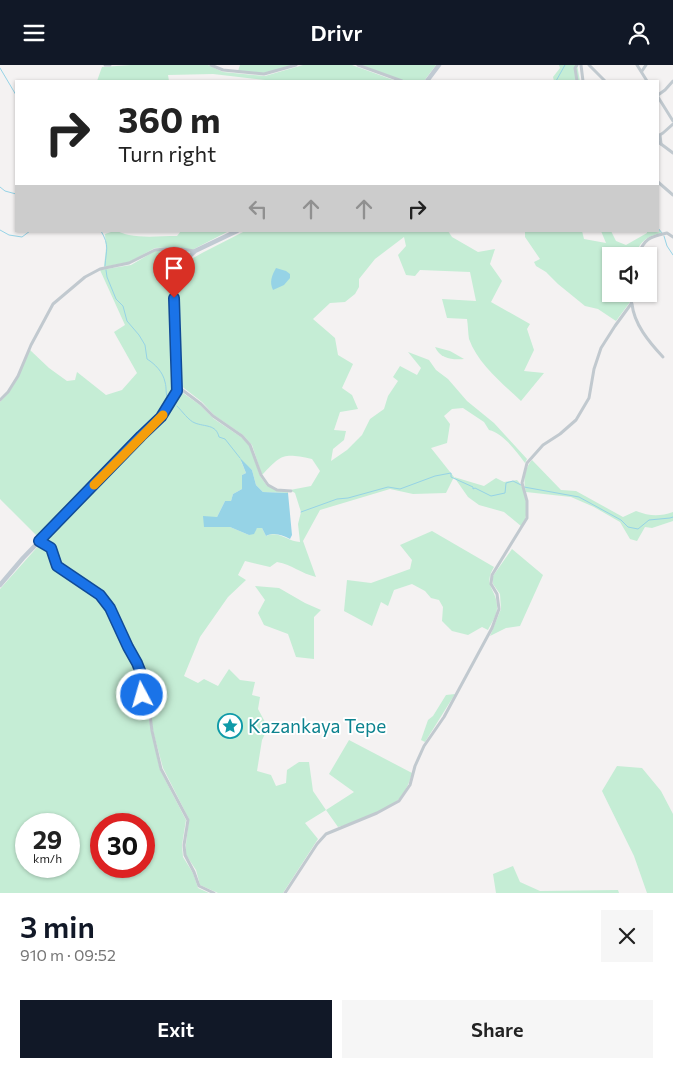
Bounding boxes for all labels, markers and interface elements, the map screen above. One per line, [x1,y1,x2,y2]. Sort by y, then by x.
icon: menu [20,19,48,47]
text: Drivr [311,19,362,46]
icon: person [625,19,653,47]
text: 360 m [118,97,220,140]
icon: right [35,100,100,165]
text: Turn right [118,140,216,167]
icon: left [244,195,272,223]
icon: ahead [297,195,325,223]
icon: ahead [350,195,378,223]
icon: right [403,195,431,223]
pin [153,247,195,298]
map controls [602,247,657,302]
button: sound [602,247,657,302]
icon: arrive [160,254,188,282]
position arrow [115,668,167,720]
place icon: Kazankaya Tepe [217,713,243,739]
place label: Kazankaya Tepe [248,714,386,737]
speed limit sign: 30 [90,813,155,878]
text: 29 [33,824,62,854]
text: km/h [33,851,62,865]
text: 3 min [20,907,95,944]
button: close [601,910,653,962]
text: 910 m · 09:52 [20,945,116,964]
button: Exit [20,1000,332,1058]
button: Share [342,1000,653,1058]

